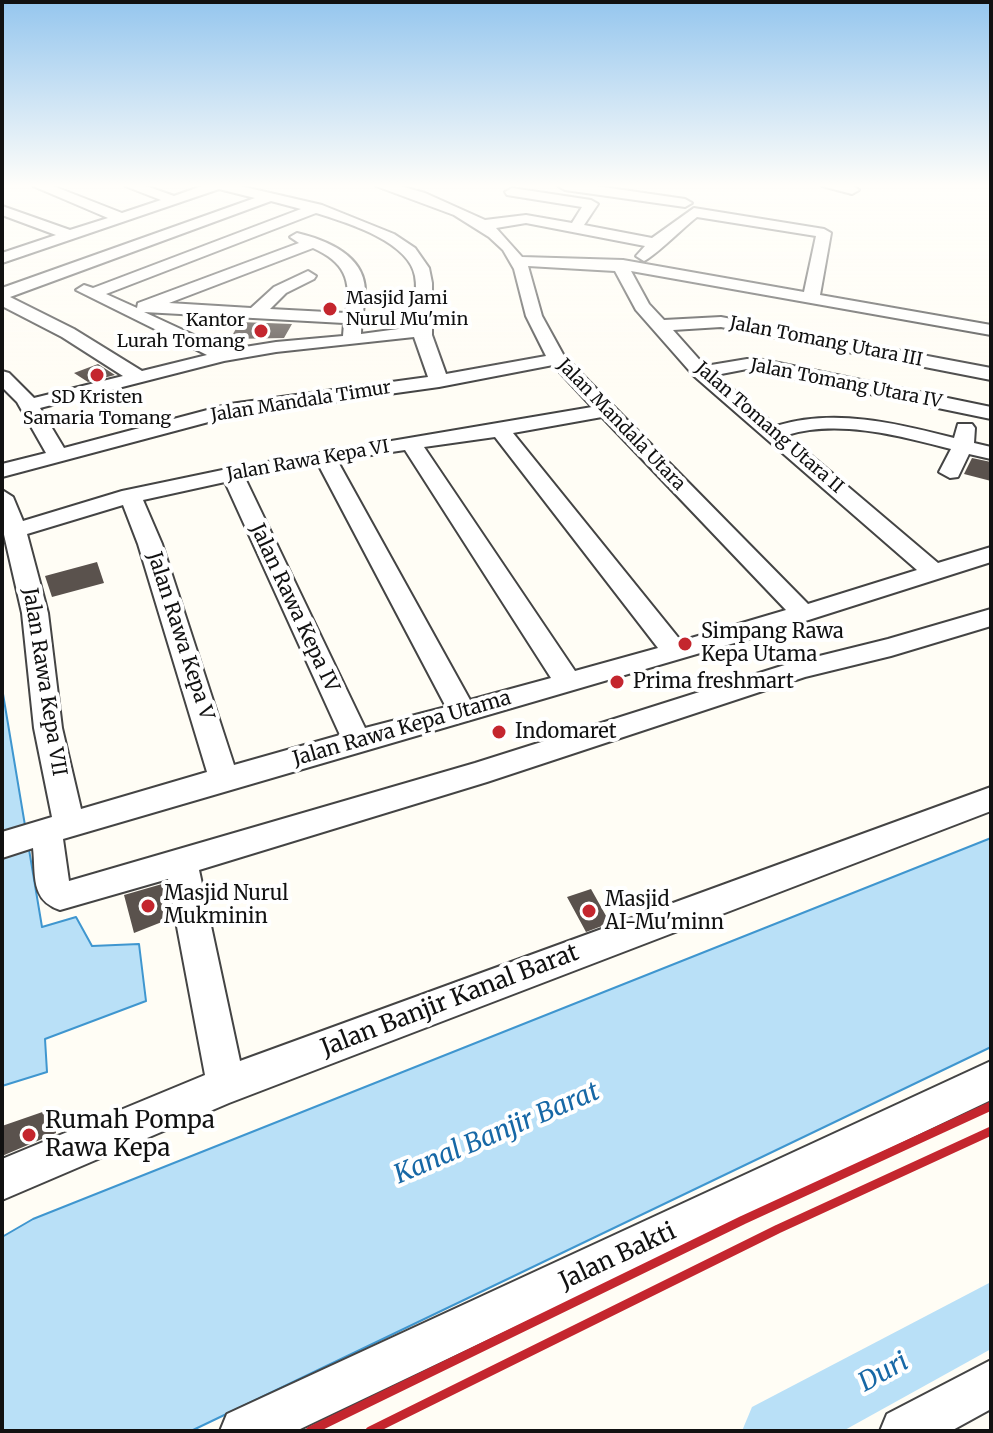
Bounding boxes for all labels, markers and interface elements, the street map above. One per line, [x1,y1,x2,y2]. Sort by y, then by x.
place label: Masjid Jami Nurul Mu'min [346,288,468,330]
marker: Masjid Jami Nurul Mu'min [321,300,339,318]
place label: Kantor Lurah Tomang [117,310,245,352]
street label: Jalan Tomang Utara III [728,313,924,371]
marker: Kantor Lurah Tomang [252,322,270,340]
street label: Jalan Mandala Utara [553,355,689,495]
street label: Jalan Tomang Utara IV [748,355,944,413]
street label: Jalan Tomang Utara II [690,358,848,498]
marker: SD Kristen Samaria Tomang [88,366,106,384]
street label: Jalan Mandala Timur [209,377,393,427]
place label: SD Kristen Samaria Tomang [23,387,171,430]
street label: Jalan Rawa Kepa VI [225,436,391,486]
street label: Jalan Rawa Kepa IV [244,520,344,696]
street label: Jalan Rawa Kepa V [142,549,218,723]
street label: Jalan Rawa Kepa VII [17,586,71,778]
place label: Simpang Rawa Kepa Utama [701,620,844,667]
marker: Simpang Rawa Kepa Utama [676,635,694,653]
place label: Prima freshmart [633,670,794,694]
marker: Prima freshmart [608,673,626,691]
street label: Jalan Rawa Kepa Utama [290,686,514,772]
place label: Indomaret [515,720,617,744]
marker: Indomaret [490,723,508,741]
place label: Masjid Nurul Mukminin [164,882,288,929]
place label: Masjid AI-Mu'minn [605,888,724,935]
marker: Masjid Nurul Mukminin [139,897,157,915]
marker: Masjid AI-Mu'minn [580,902,598,920]
street label: Jalan Banjir Kanal Barat [317,939,583,1063]
water label: Kanal Banjir Barat [390,1077,604,1191]
place label: Rumah Pompa Rawa Kepa [45,1107,215,1163]
marker: Rumah Pompa Rawa Kepa [20,1126,38,1144]
street label: Jalan Bakti [555,1217,681,1297]
water label: Duri [854,1347,914,1399]

